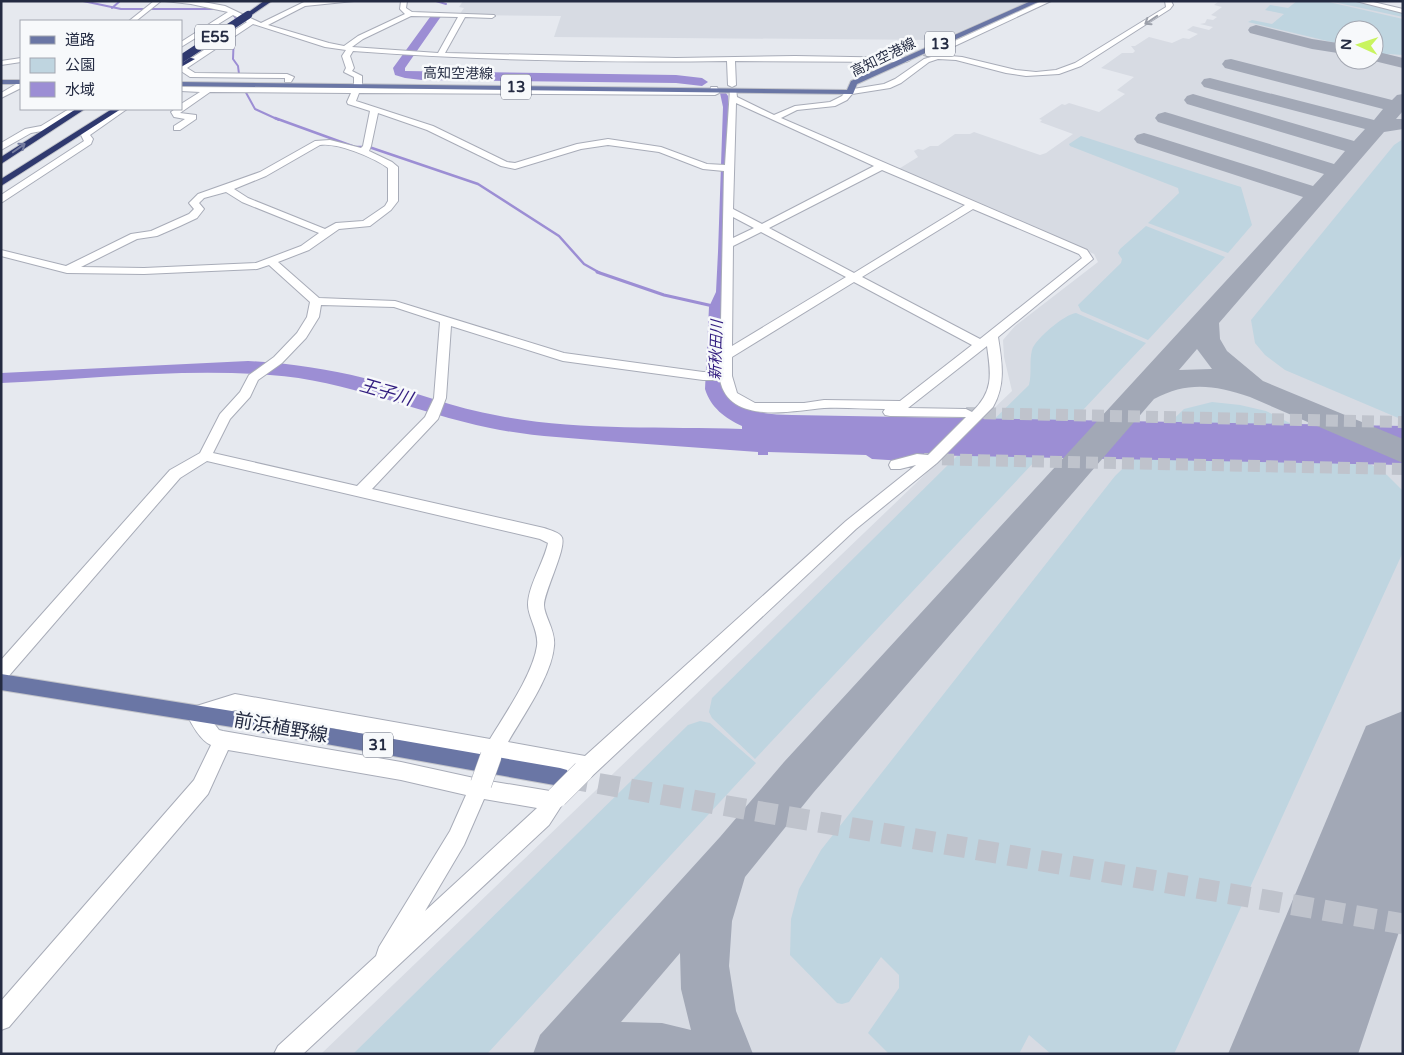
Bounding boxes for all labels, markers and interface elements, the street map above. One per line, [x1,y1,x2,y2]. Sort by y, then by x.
one-way arrow [1144,15,1158,25]
legend [20,20,182,110]
north arrow [1334,20,1384,70]
road number: E55 [195,24,235,50]
text: 道路 [65,31,95,49]
road number: 13 [925,32,955,56]
street label: 高知空港線 [848,34,918,80]
text: N [1338,38,1355,50]
text: 公園 [65,56,95,74]
street label: 高知空港線 [423,64,493,83]
road number: 13 [501,74,531,100]
text: 水域 [65,81,95,99]
one-way arrow [12,143,26,153]
water label: 新秋田川 [706,318,726,380]
water label: 王子川 [357,374,417,411]
street label: 前浜植野線 [232,709,330,747]
road number: 31 [363,732,393,758]

